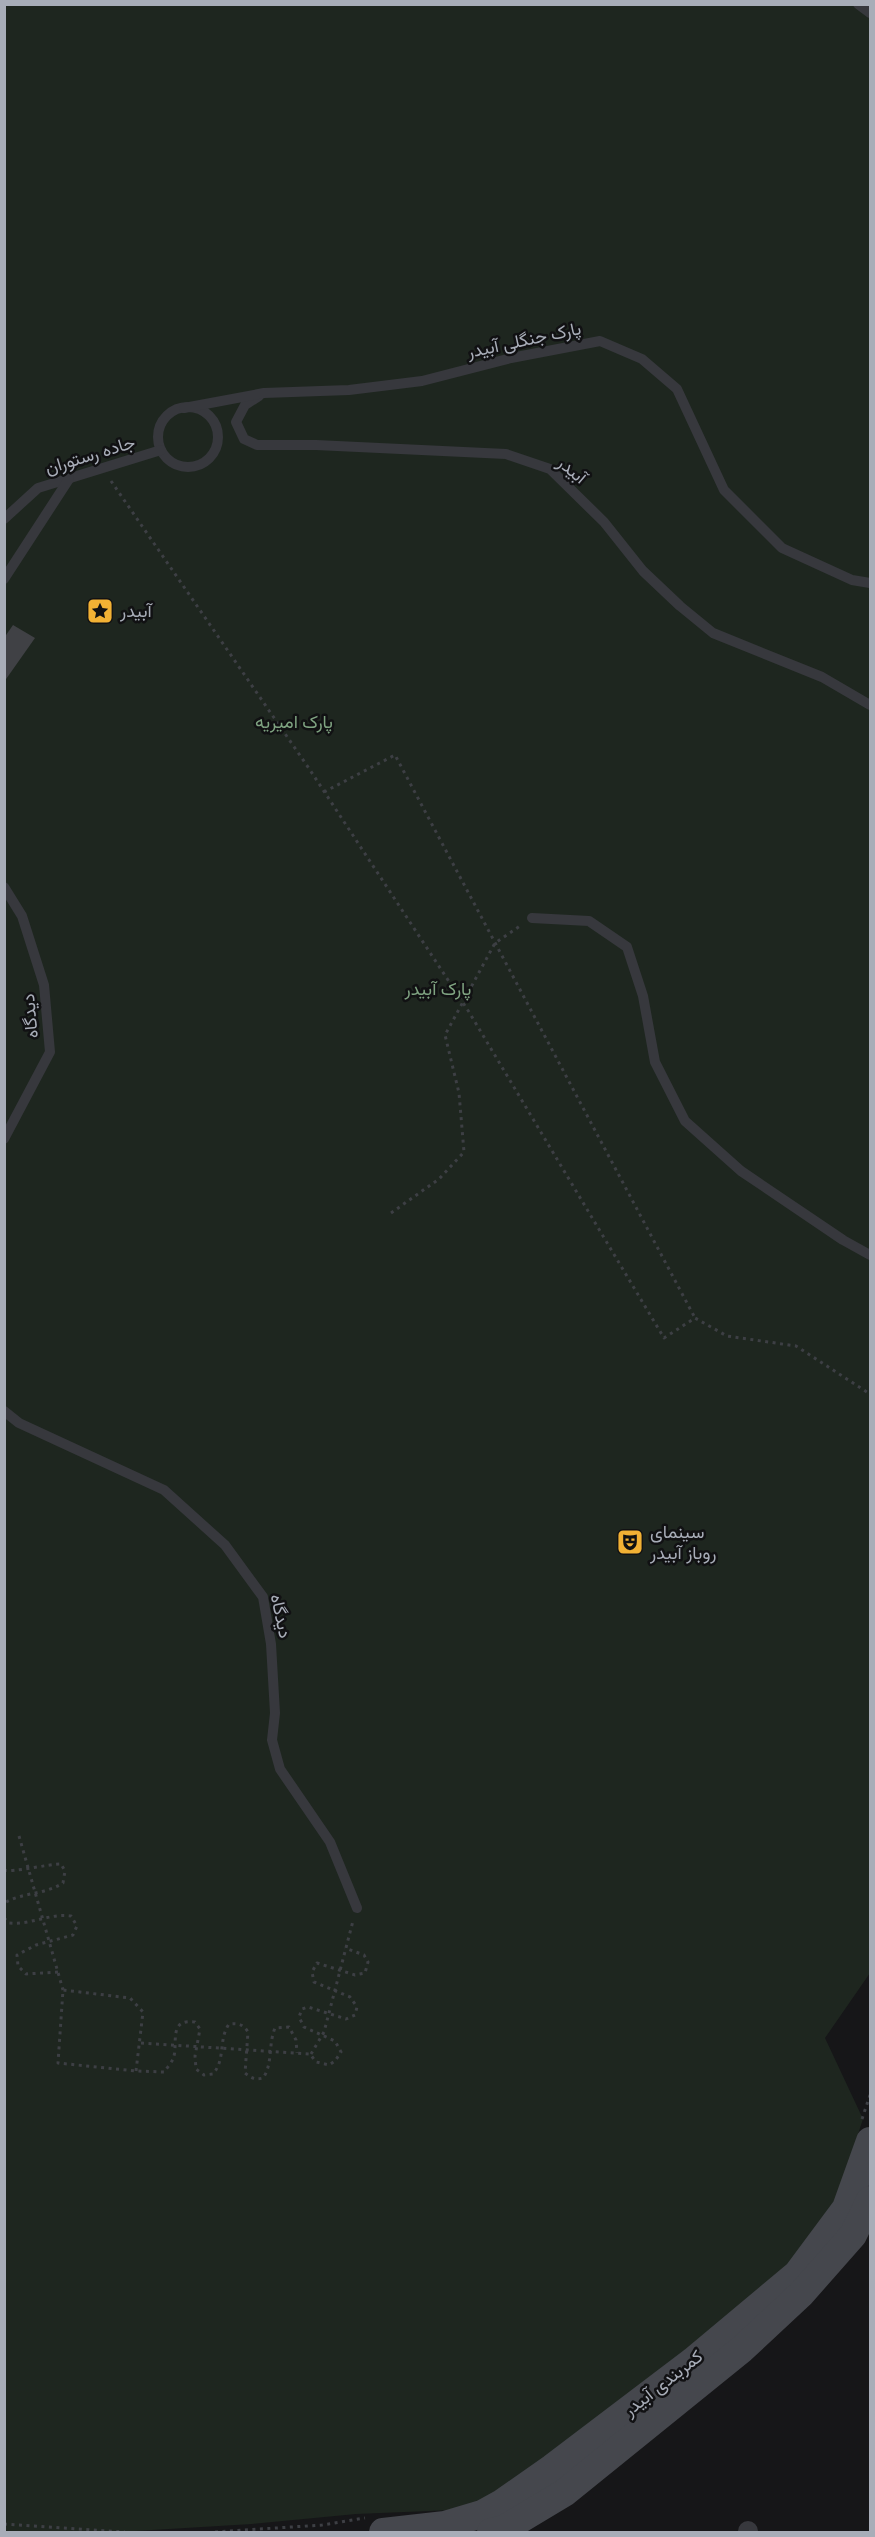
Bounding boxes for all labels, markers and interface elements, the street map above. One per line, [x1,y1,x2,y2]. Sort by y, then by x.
street label: پارک جنگلی آبیدر [464,317,583,364]
street label: جاده رستوران [42,431,138,479]
street label: آبیدر [552,451,593,490]
place icon: آبیدر [85,596,115,626]
place label: آبیدر [119,600,154,622]
park label: پارک امیریه [255,711,333,734]
park label: پارک آبیدر [404,978,471,1001]
street label: دیدگاه [17,993,42,1039]
place label: سینمای روباز آبیدر [649,1521,716,1564]
theatre icon: سینمای روباز آبیدر [615,1527,645,1557]
street label: دیدگاه [267,1592,296,1640]
street label: کمربندی آبیدر [618,2345,707,2421]

